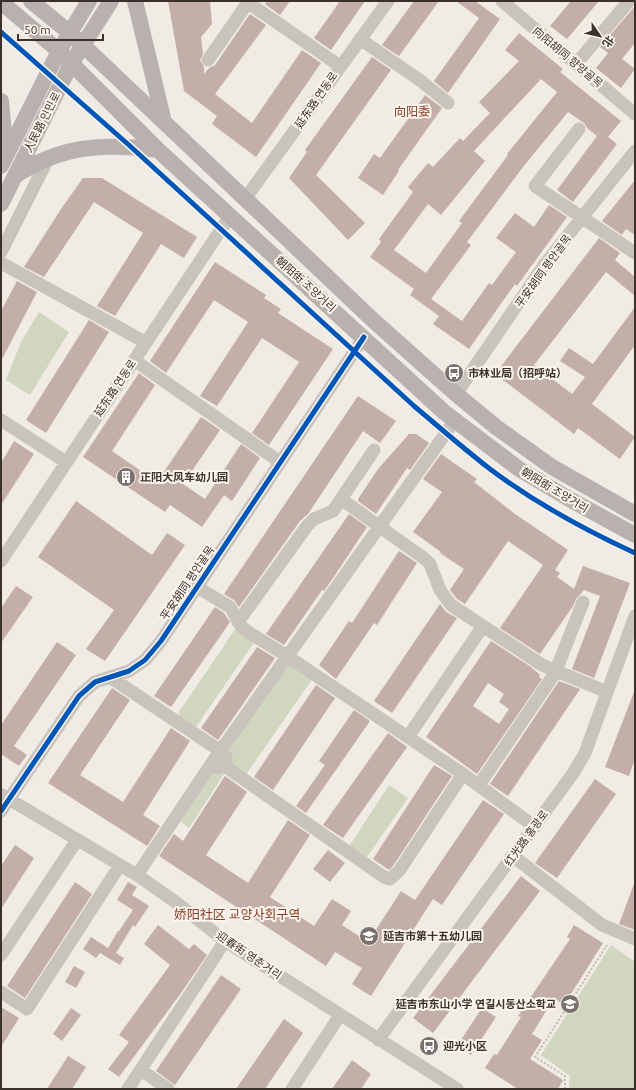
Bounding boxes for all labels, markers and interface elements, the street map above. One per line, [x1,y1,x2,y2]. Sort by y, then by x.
scale bar [18,16,103,42]
north arrow [580,16,620,56]
text: 50 m [24,23,51,36]
street label: 向阳胡同 향양골목 [531,24,605,90]
text: 北 [600,34,616,50]
street label: 延东路 연동로 [292,70,340,130]
street label: 人民路 인민로 [22,90,62,154]
district label: 向阳委 [394,105,430,118]
street label: 平安胡同 평안골목 [513,232,573,310]
street label: 朝阳街 조양거리 [274,254,338,314]
street label: 延东路 연동로 [92,357,138,419]
bus stop icon: 市林业局（招呼站） [443,362,465,384]
place label: 市林业局（招呼站） [468,367,567,379]
street label: 朝阳街 조양거리 [519,465,591,515]
building icon: 正阳大风车幼儿园 [115,466,137,488]
place label: 正阳大风车幼儿园 [140,471,228,483]
street label: 平安胡同 평안골목 [158,544,216,622]
street label: 红光路 홍광로 [502,808,550,868]
district label: 娇阳社区 교양사회구역 [174,907,300,921]
school or university icon: 延吉市第十五幼儿园 [358,925,380,947]
street label: 迎春街 영춘거리 [214,929,284,981]
place label: 延吉市第十五幼儿园 [383,930,482,942]
school or university icon: 延吉市东山小学 연길시동산소학교 [559,993,581,1015]
place label: 延吉市东山小学 연길시동산소학교 [395,998,556,1010]
bus stop icon: 迎光小区 [418,1035,440,1057]
place label: 迎光小区 [443,1040,487,1052]

